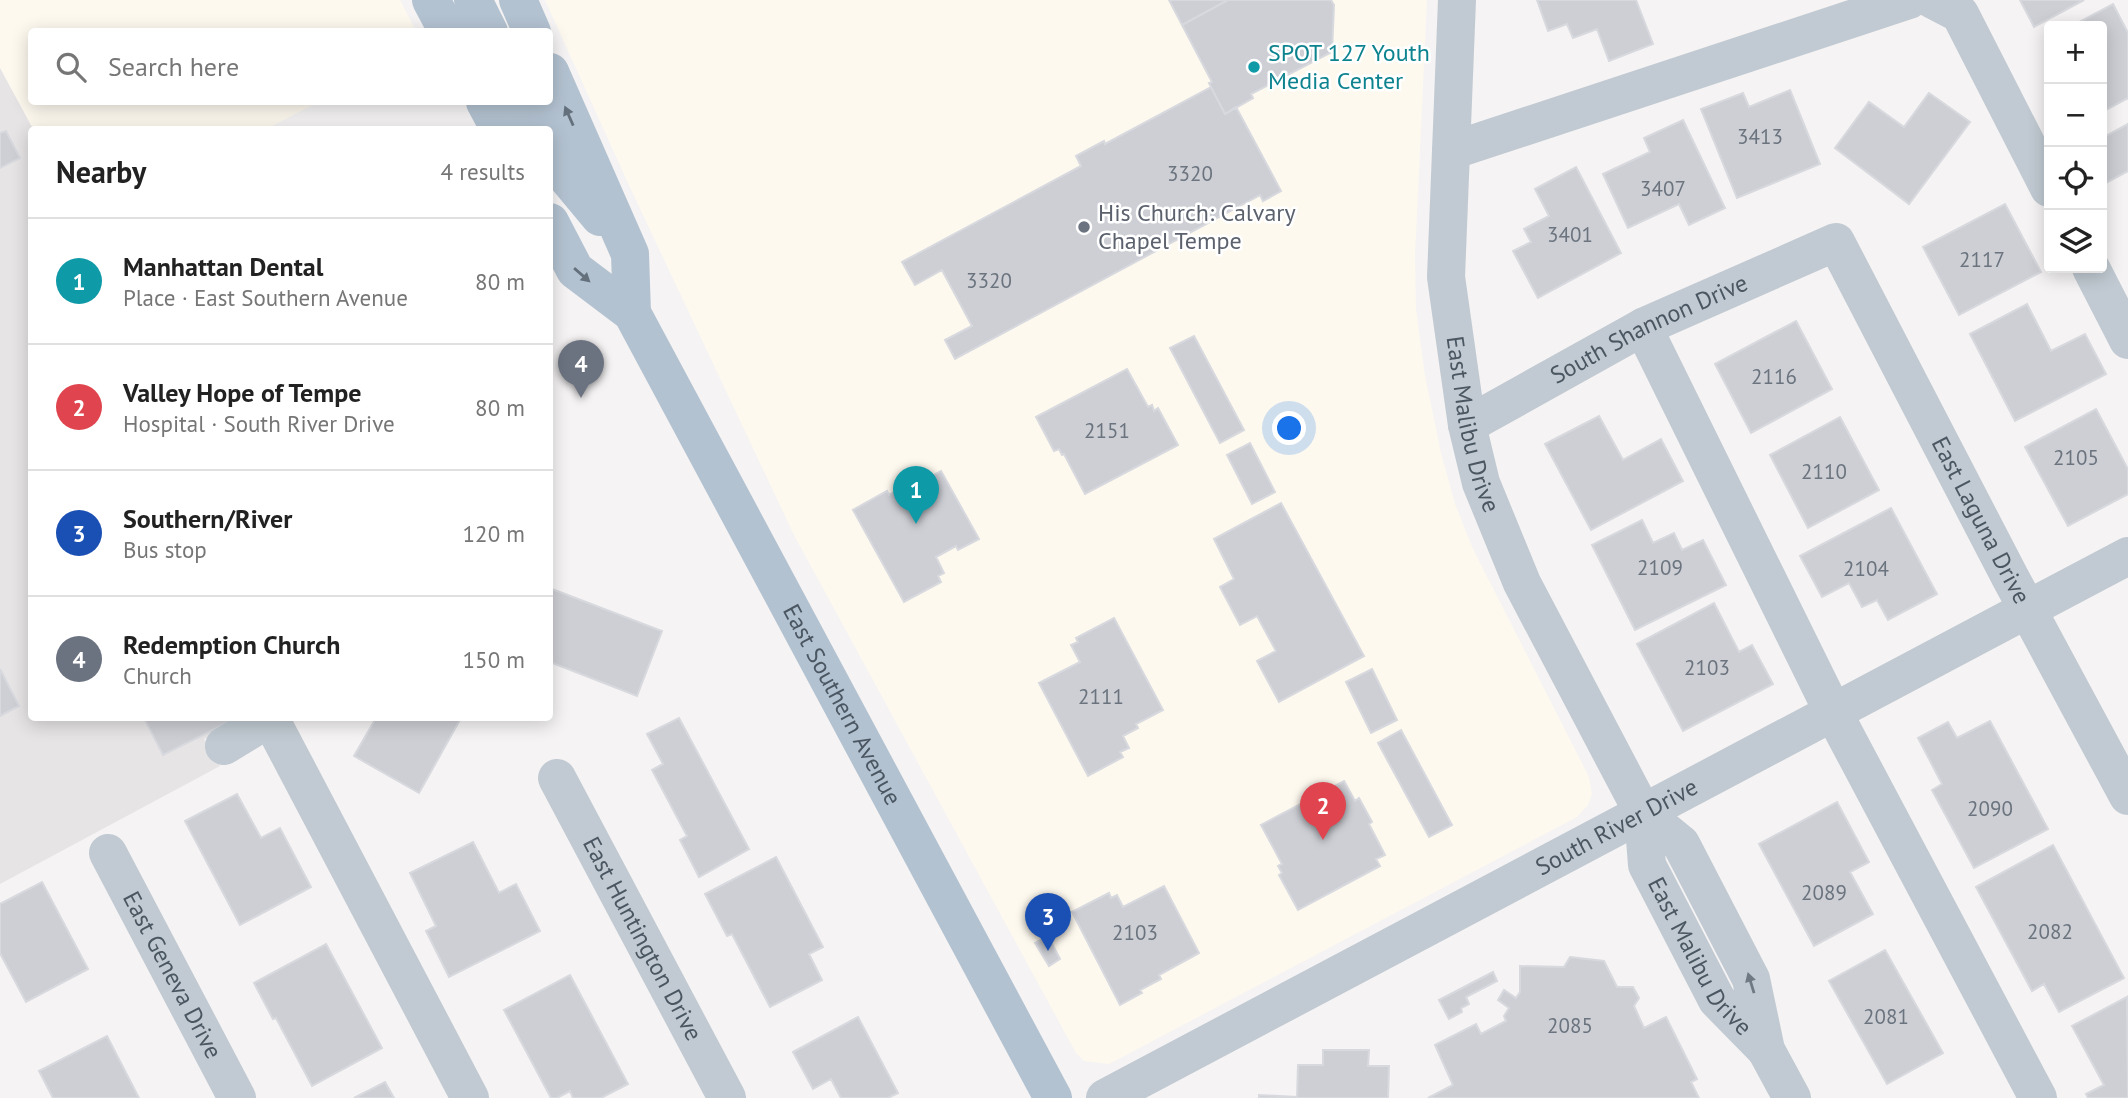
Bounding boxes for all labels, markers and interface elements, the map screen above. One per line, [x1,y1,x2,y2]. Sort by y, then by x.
map controls [2044,21,2107,273]
button: + [2044,21,2107,84]
search box [28,28,553,105]
place label: SPOT 127 Youth Media Center [1268,37,1430,96]
icon: search [52,48,90,86]
text: Search here [108,50,239,83]
marker: SPOT 127 Youth Media Center [1246,59,1262,75]
button: − [2044,84,2107,147]
one-way arrow [563,106,575,126]
house number: 3413 [1737,123,1783,150]
button: locate [2044,147,2107,210]
text: Nearby [56,152,146,191]
text: 4 results [441,157,525,186]
house number: 3320 [1167,160,1213,187]
house number: 3407 [1640,175,1686,202]
place label: His Church: Calvary Chapel Tempe [1098,197,1296,256]
button: layers [2044,210,2107,273]
marker: His Church: Calvary Chapel Tempe [1076,219,1092,235]
house number: 3401 [1547,221,1593,248]
house number: 2117 [1959,246,2005,273]
text: Manhattan Dental [123,250,323,283]
text: 1 [72,267,86,296]
text: 80 m [475,267,525,296]
one-way arrow [574,267,591,282]
house number: 3320 [966,267,1012,294]
street label: South Shannon Drive [1545,267,1752,391]
text: Place · East Southern Avenue [123,283,408,312]
street label: East Malibu Drive [1440,334,1507,517]
pin: 4 [558,340,604,398]
house number: 2116 [1751,363,1797,390]
text: Valley Hope of Tempe [123,376,361,409]
text: 2 [72,393,86,422]
text: 80 m [475,393,525,422]
text: Hospital · South River Drive [123,409,395,438]
your location [1272,411,1306,445]
house number: 2151 [1084,417,1130,444]
street label: East Laguna Drive [1925,431,2038,609]
house number: 2105 [2053,444,2099,471]
house number: 2110 [1801,458,1847,485]
pin: 1 [893,466,939,524]
text: Southern/River [123,502,292,535]
text: 3 [72,519,86,548]
text: 120 m [463,519,525,548]
text: Bus stop [123,535,207,564]
house number: 2109 [1637,554,1683,581]
house number: 2104 [1843,555,1889,582]
street label: East Southern Avenue [776,599,909,810]
text: Redemption Church [123,628,341,661]
text: 4 [72,645,86,674]
text: 150 m [463,645,525,674]
house number: 2103 [1684,654,1730,681]
text: Church [123,661,192,690]
house number: 2111 [1078,683,1124,710]
street label: South River Drive [1530,771,1703,882]
pin: 2 [1300,782,1346,840]
house number: 2090 [1967,795,2013,822]
street label: East Huntington Drive [576,831,710,1046]
street label: East Malibu Drive [1641,872,1759,1042]
house number: 2089 [1801,879,1847,906]
street label: East Geneva Drive [116,886,230,1064]
pin: 3 [1025,893,1071,951]
house number: 2082 [2027,918,2073,945]
house number: 2103 [1112,919,1158,946]
one-way arrow [1745,973,1755,994]
house number: 2081 [1863,1003,1909,1030]
house number: 2085 [1547,1012,1593,1039]

